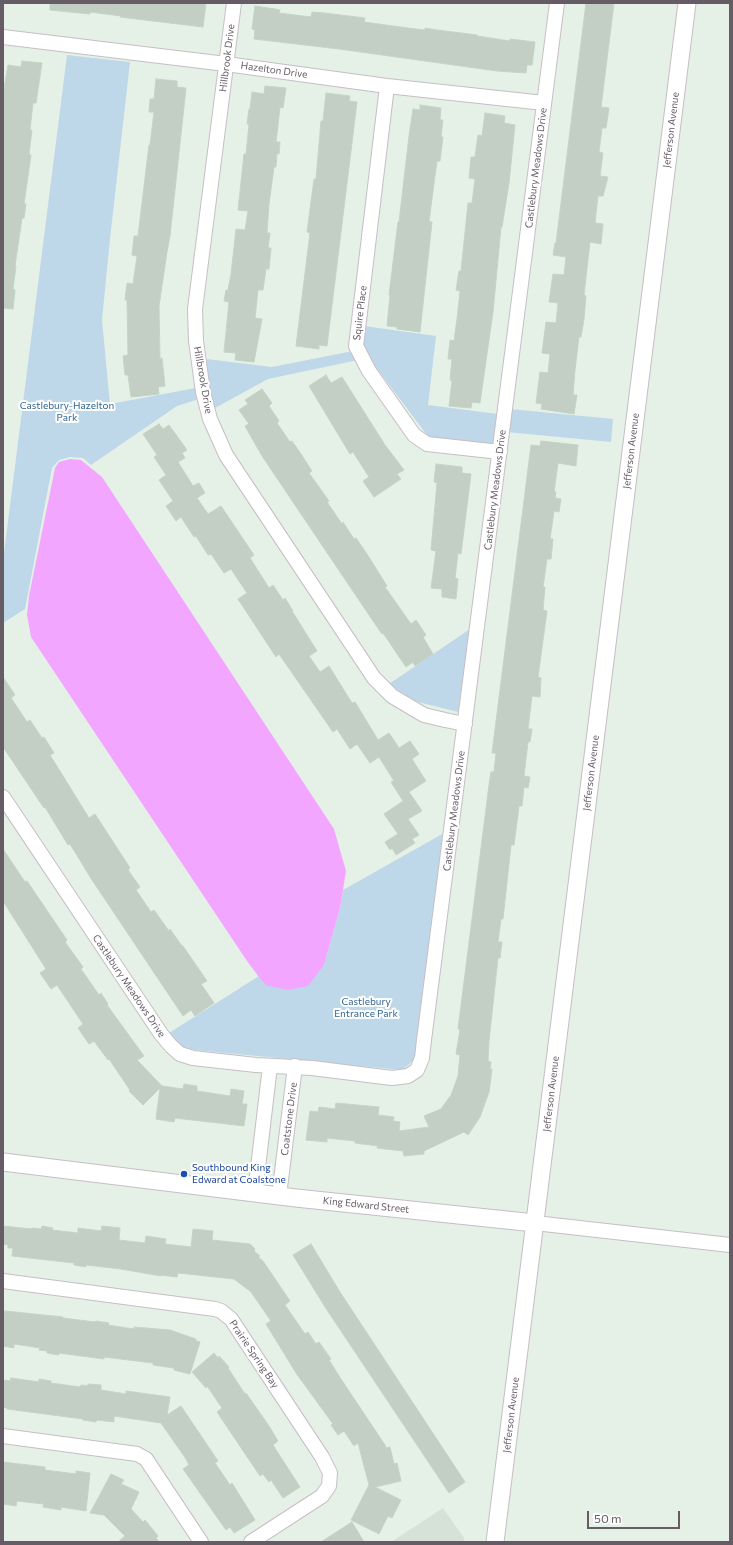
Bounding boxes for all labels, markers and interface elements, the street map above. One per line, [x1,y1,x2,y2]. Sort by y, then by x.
street label: Hillbrook Drive [217,23,237,93]
street label: Hazelton Drive [240,59,308,81]
street label: Jefferson Avenue [660,91,682,169]
street label: Castlebury Meadows Drive [523,107,549,229]
street label: Squire Place [351,285,369,341]
street label: Hillbrook Drive [191,345,215,415]
park label: Castlebury-Hazelton Park [20,400,114,424]
street label: Jefferson Avenue [620,412,642,490]
street label: Castlebury Meadows Drive [482,429,508,551]
street label: Jefferson Avenue [580,734,602,812]
street label: Castlebury Meadows Drive [441,750,467,872]
street label: Castlebury Meadows Drive [90,932,168,1040]
park label: Castlebury Entrance Park [334,996,398,1020]
street label: Jefferson Avenue [540,1055,562,1133]
street label: Coatstone Drive [279,1082,299,1156]
place label: Southbound King Edward at Coalstone [192,1162,286,1186]
marker: Southbound King Edward at Coalstone [179,1169,189,1179]
street label: King Edward Street [322,1194,410,1216]
street label: Prairie Spring Bay [227,1318,281,1390]
street label: Jefferson Avenue [500,1376,522,1454]
scale bar [589,1503,682,1529]
text: 50 m [594,1511,622,1525]

